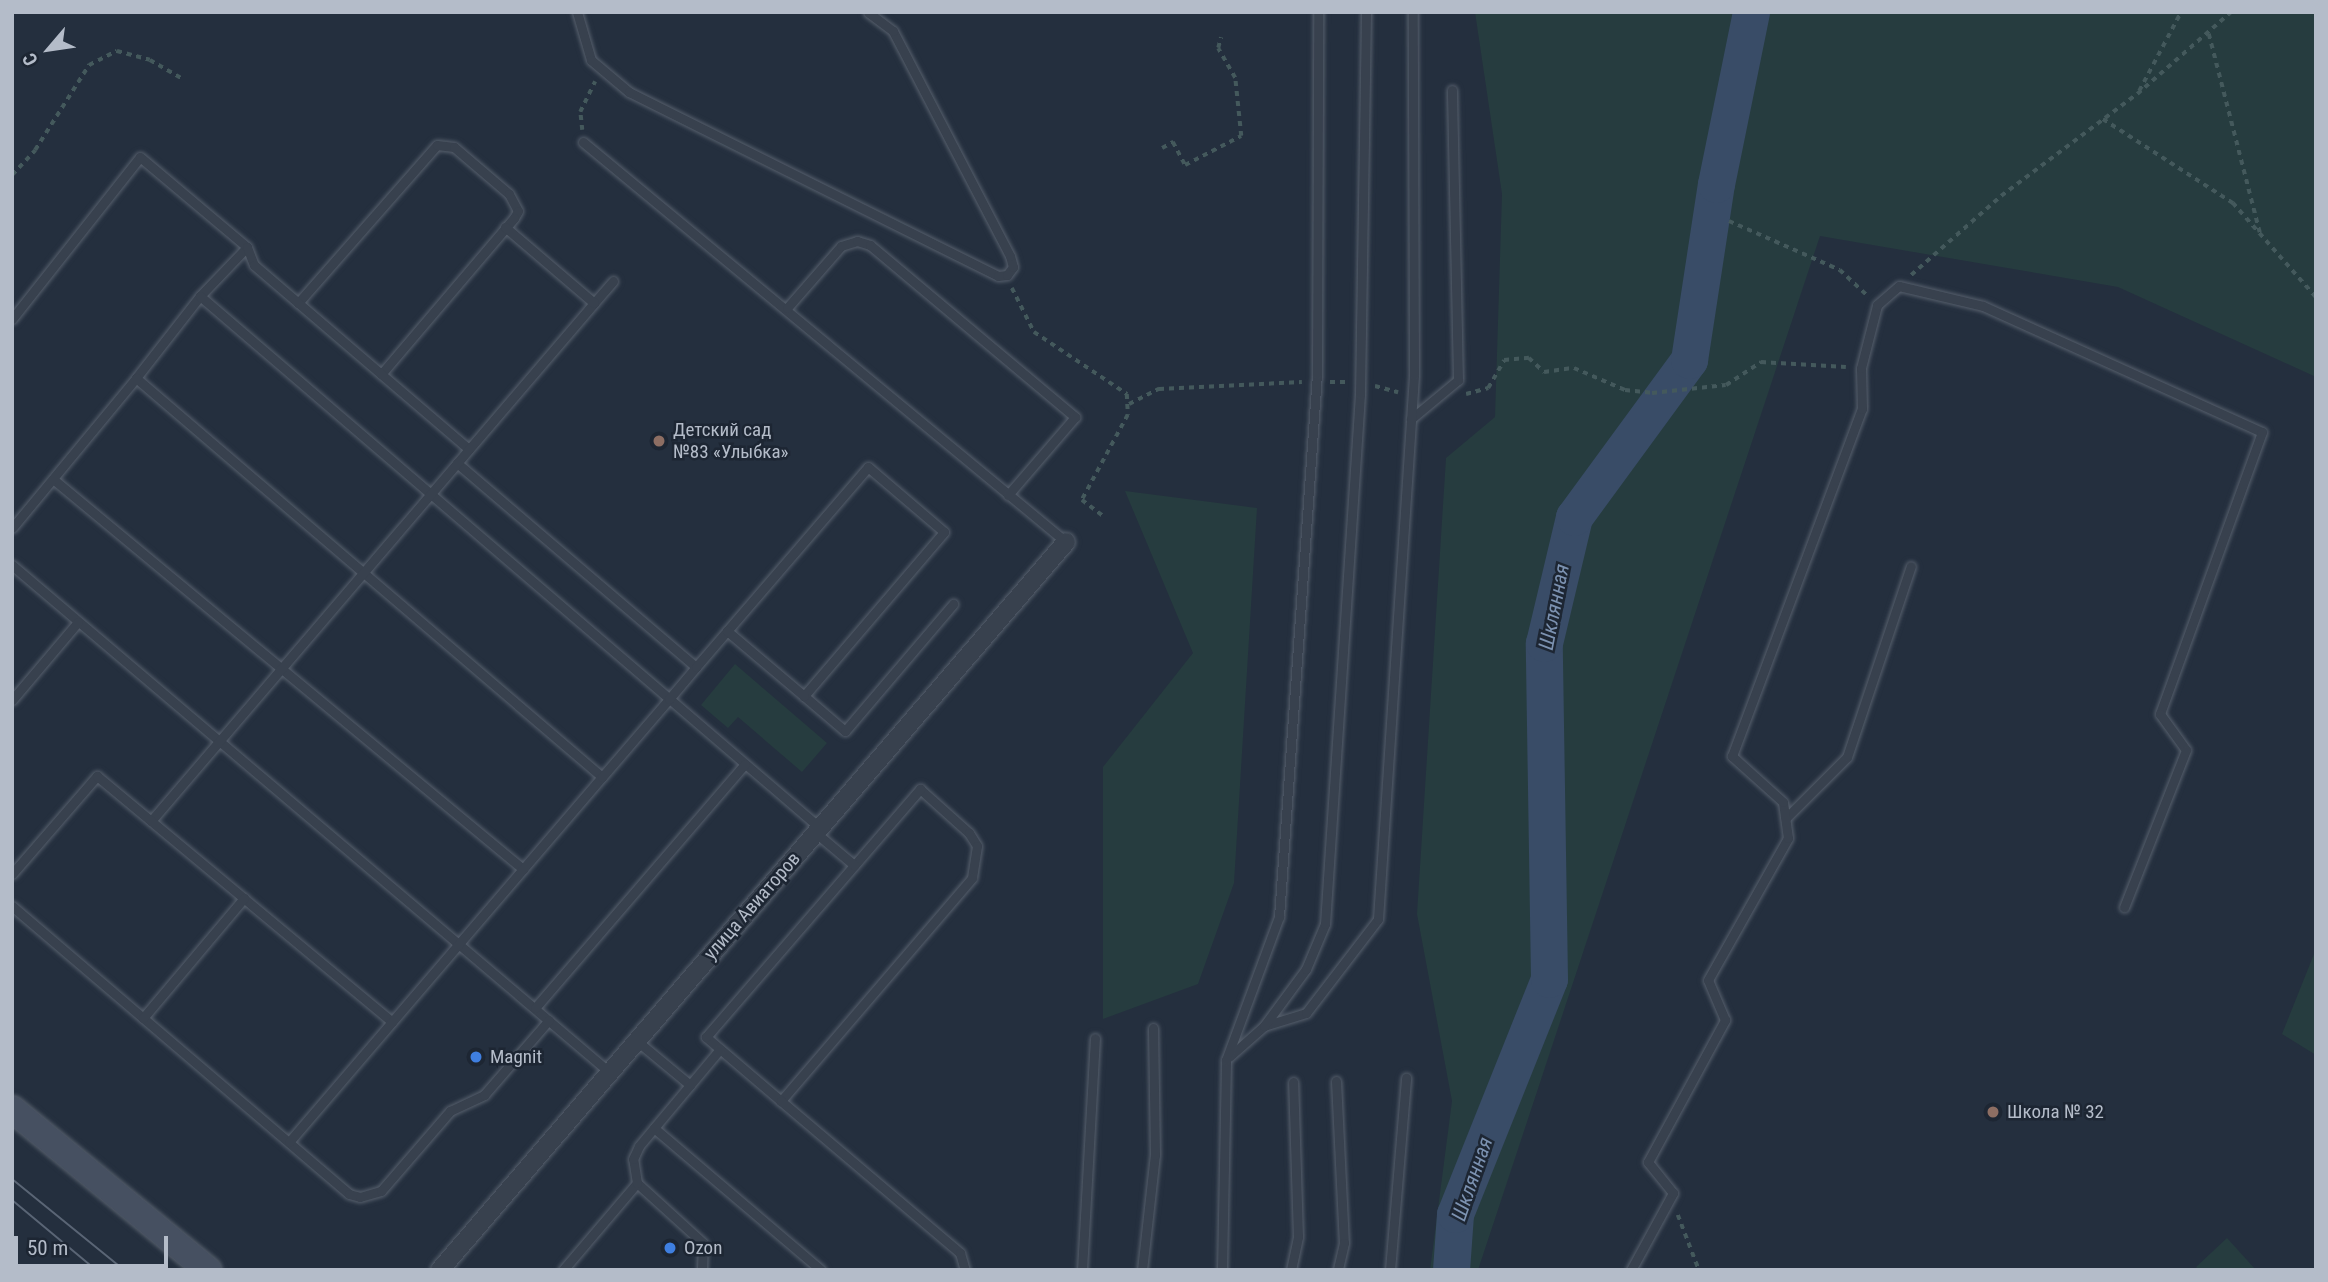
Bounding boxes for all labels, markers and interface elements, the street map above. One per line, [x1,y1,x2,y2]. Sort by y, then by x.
north arrow [14,14,84,84]
text: С [18,49,43,70]
place label: Детский сад №83 «Улыбка» [673,419,789,463]
marker: Детский сад №83 «Улыбка» [651,433,667,449]
water label: Шклянная [1533,562,1575,652]
street label: улица Авиаторов [699,848,805,964]
place label: Magnit [490,1046,542,1068]
marker: Magnit [468,1049,484,1065]
place label: Школа № 32 [2007,1101,2104,1123]
marker: Школа № 32 [1985,1104,2001,1120]
water label: Шклянная [1446,1134,1498,1224]
scale bar [18,1222,172,1266]
text: 50 m [27,1236,68,1260]
place label: Ozon [684,1237,722,1259]
marker: Ozon [662,1240,678,1256]

